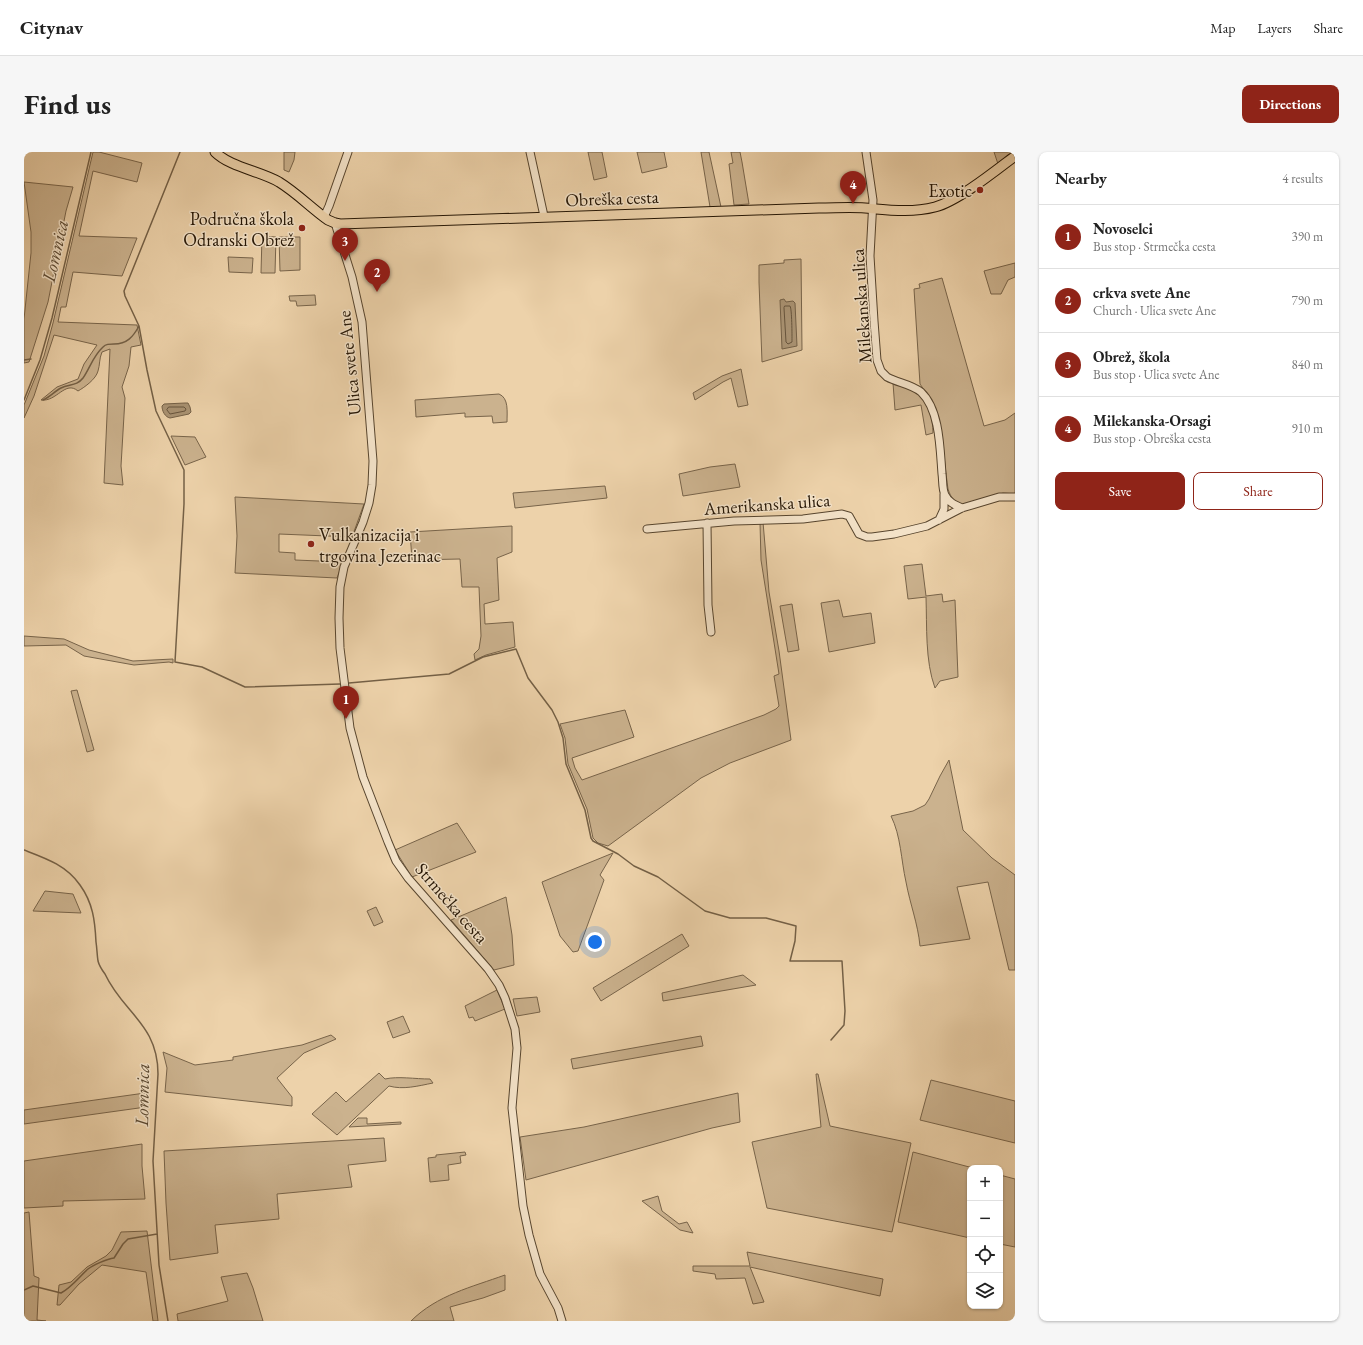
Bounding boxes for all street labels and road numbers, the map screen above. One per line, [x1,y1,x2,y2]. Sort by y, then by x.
street label: Obreška cesta [565,185,660,211]
street label: Milekanska ulica [845,247,876,364]
street label: Ulica svete Ane [332,309,366,417]
street label: Amerikanska ulica [702,488,832,520]
street label: Strmečka cesta [410,858,494,949]

